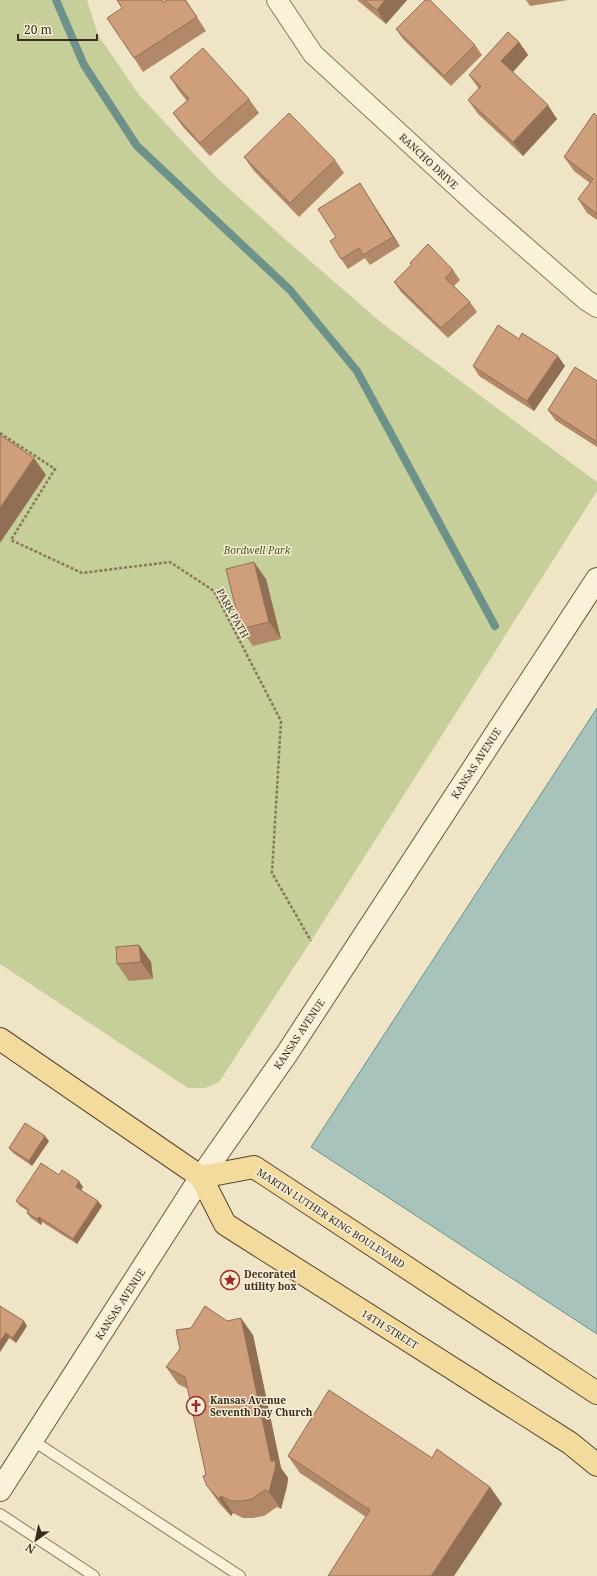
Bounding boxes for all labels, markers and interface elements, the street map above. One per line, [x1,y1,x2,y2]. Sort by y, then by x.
scale bar [18,16,97,42]
text: 20 m [24,21,52,38]
street label: RANCHO DRIVE [397,130,461,192]
park label: Bordwell Park [223,543,291,557]
street label: PARK PATH [214,586,252,640]
street label: KANSAS AVENUE [448,725,504,801]
street label: KANSAS AVENUE [270,996,328,1072]
street label: MARTIN LUTHER KING BOULEVARD [254,1165,408,1271]
street label: KANSAS AVENUE [92,1266,148,1342]
place label: Decorated utility box [244,1267,297,1293]
place icon: Decorated utility box [219,1269,241,1291]
street label: 14TH STREET [359,1306,421,1352]
place label: Kansas Avenue Seventh Day Church [210,1393,313,1419]
church icon: Kansas Avenue Seventh Day Church [185,1395,207,1417]
north arrow [16,1520,56,1560]
text: N [22,1540,38,1557]

